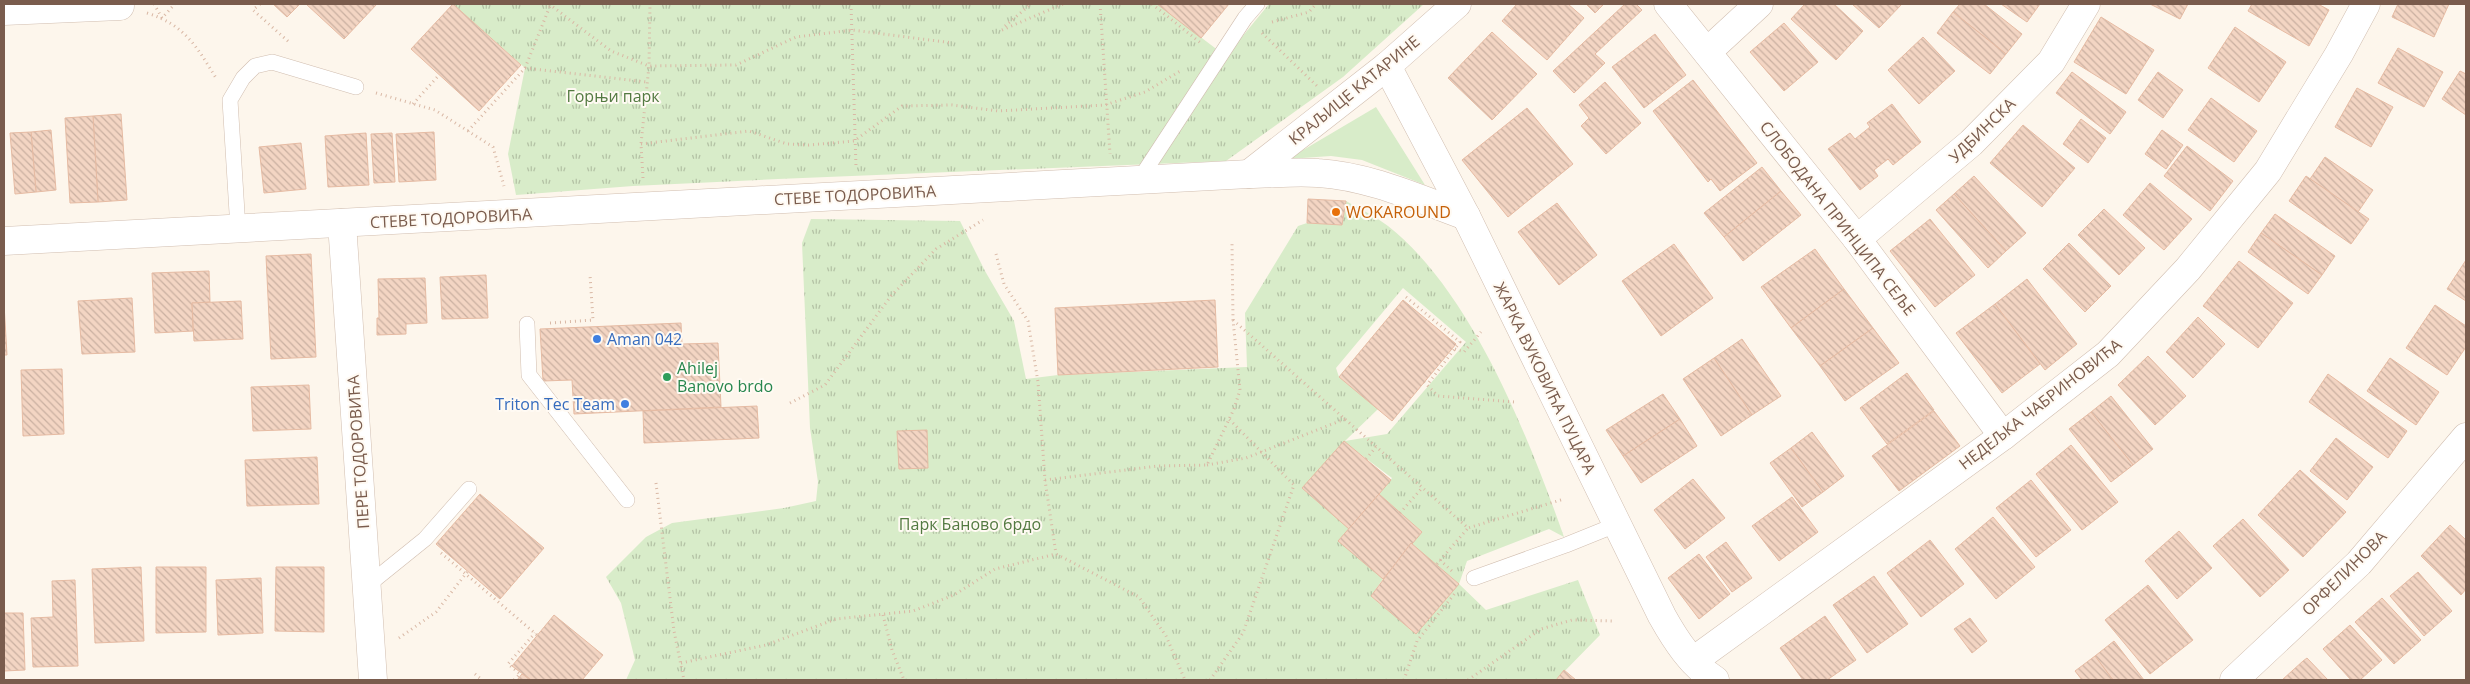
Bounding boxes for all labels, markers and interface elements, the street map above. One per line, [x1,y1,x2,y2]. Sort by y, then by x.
street label: КРАЉИЦЕ КАТАРИНЕ [1284,30,1424,150]
park label: Горњи парк [566,85,660,107]
street label: УДБИНСКА [1944,92,2021,167]
street label: СЛОБОДАНА ПРИНЦИПА СЕЉЕ [1755,116,1921,320]
street label: СТЕВЕ ТОДОРОВИЋА [773,180,937,210]
place label: WOKAROUND [1346,201,1451,223]
street label: СТЕВЕ ТОДОРОВИЋА [369,203,533,233]
marker: WOKAROUND [1330,206,1342,218]
street label: ЖАРКА ВУКОВИЋА ПУЦАРА [1489,278,1602,479]
place label: Aman 042 [607,328,682,350]
marker: Aman 042 [591,333,603,345]
street label: НЕДЕЉКА ЧАБРИНОВИЋА [1954,333,2127,475]
place label: Ahilej Banovo brdo [677,357,773,397]
marker: Ahilej Banovo brdo [661,371,673,383]
street label: ПЕРЕ ТОДОРОВИЋА [342,373,374,530]
place label: Triton Tec Team [495,393,615,415]
marker: Triton Tec Team [619,398,631,410]
park label: Парк Баново брдо [899,513,1041,535]
street label: ОРФЕЛИНОВА [2297,525,2392,620]

